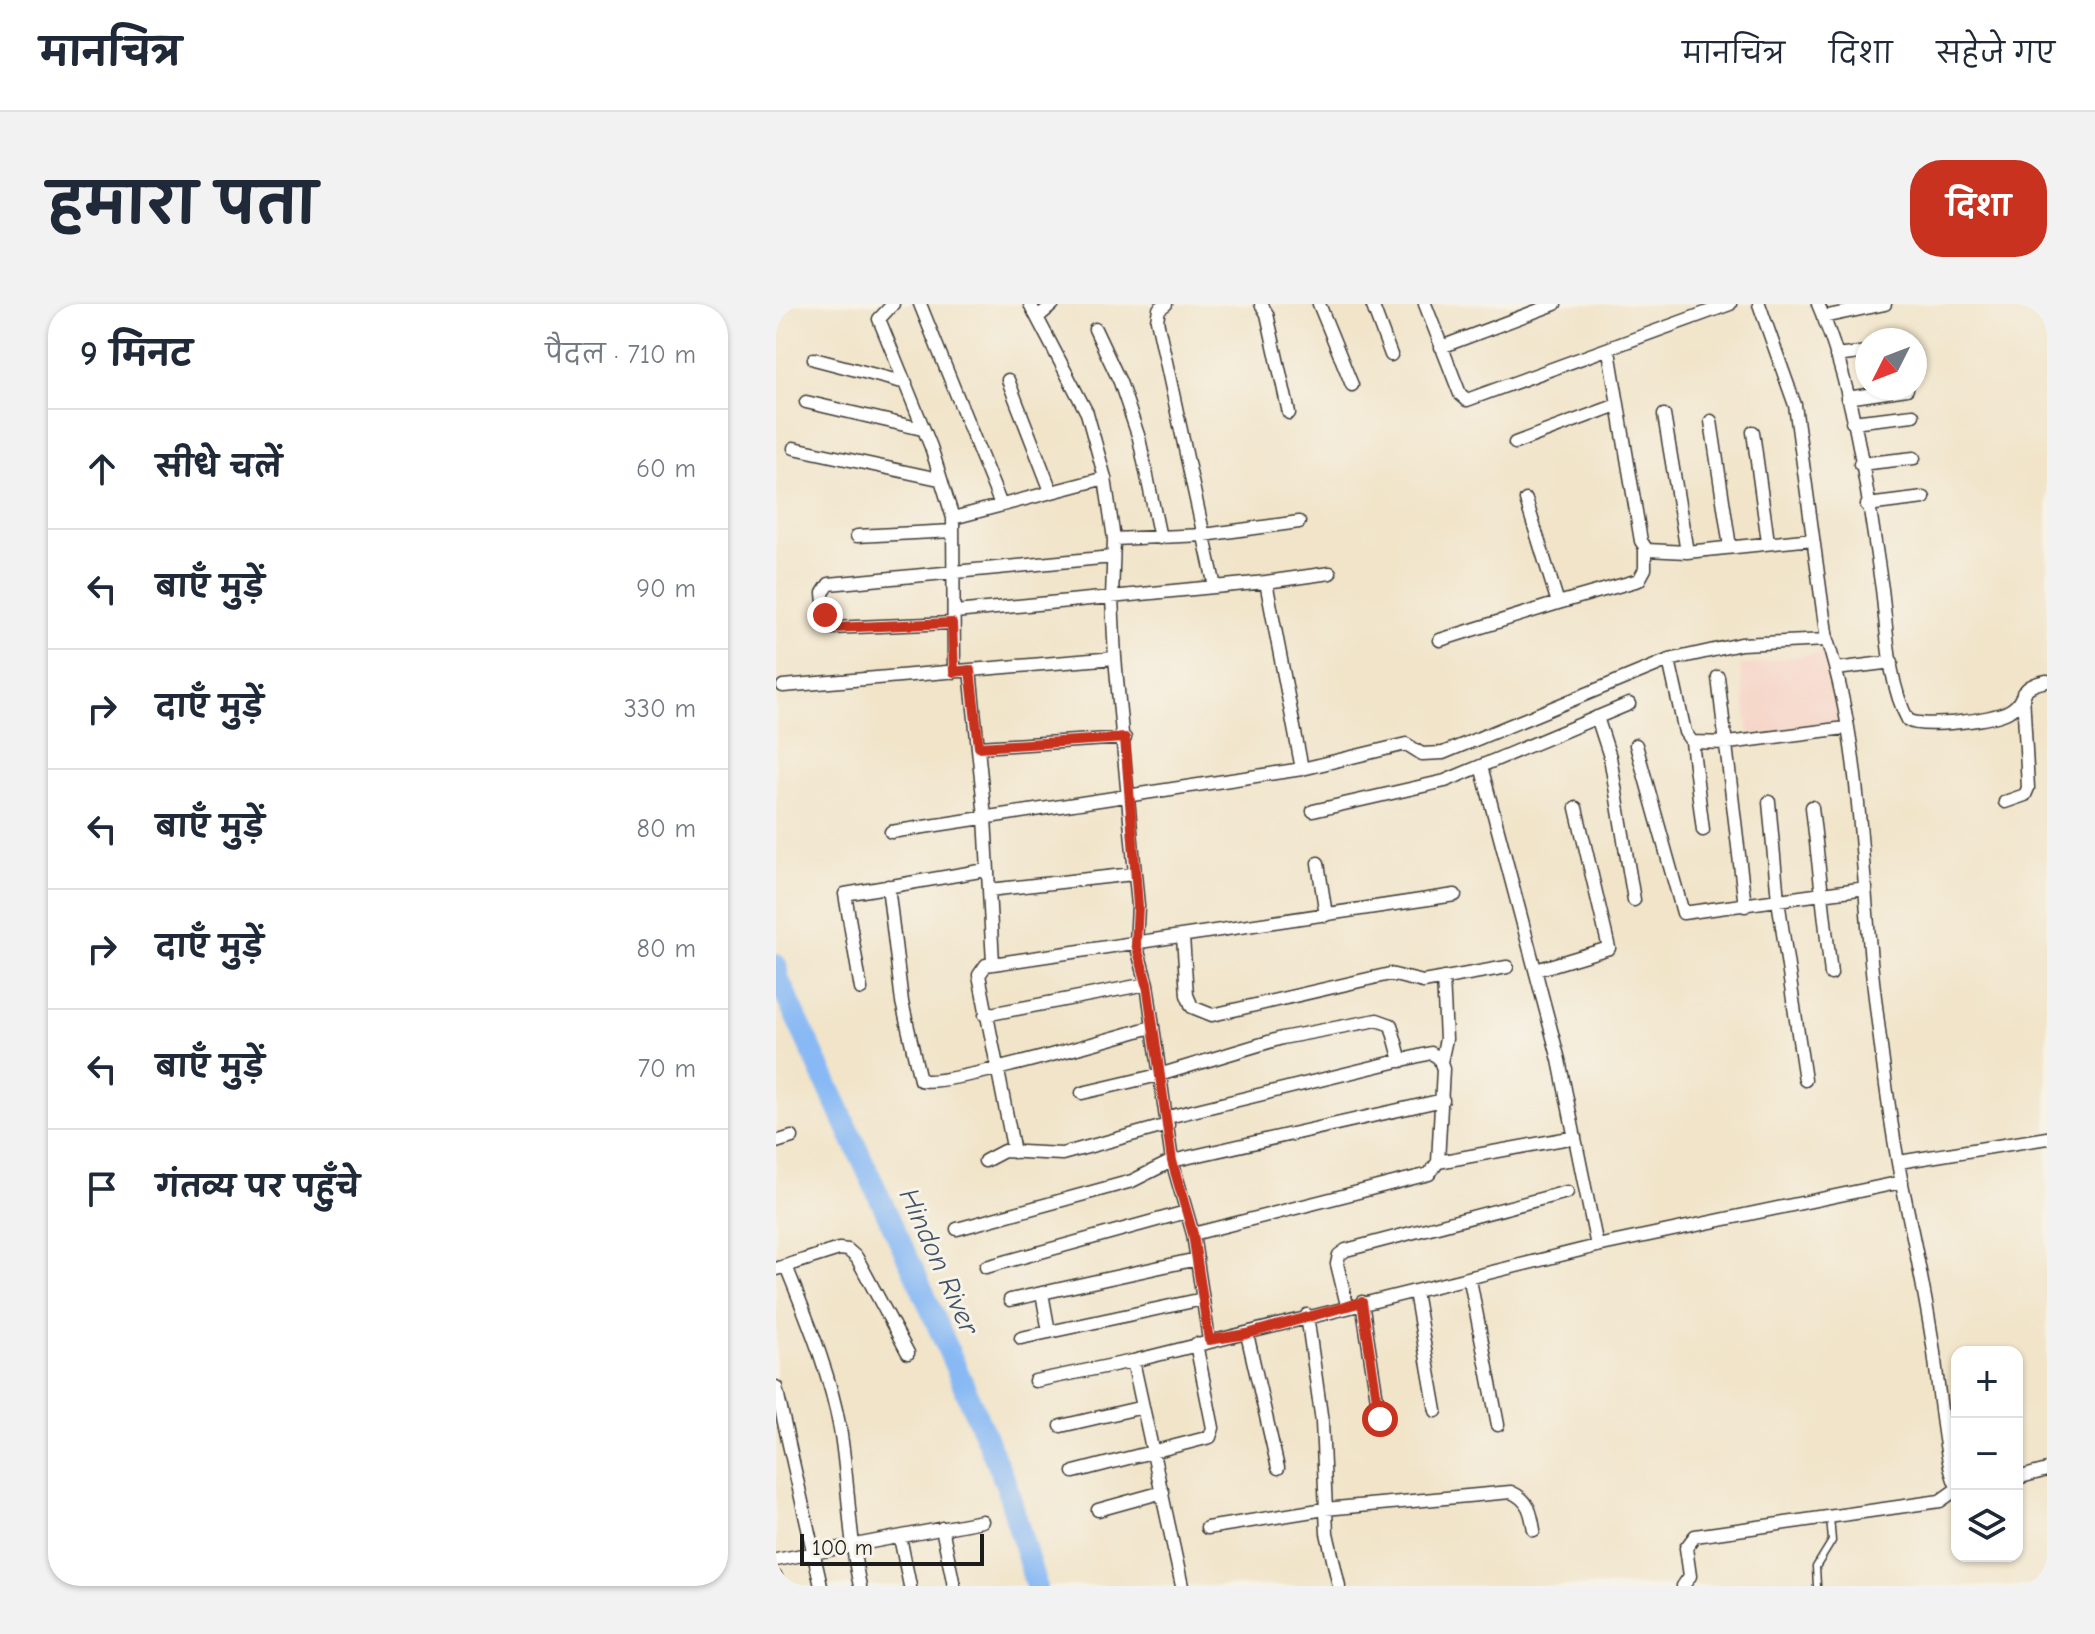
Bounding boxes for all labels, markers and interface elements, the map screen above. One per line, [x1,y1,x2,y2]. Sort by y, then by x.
text: मानचित्र [40,31,181,75]
text: मानचित्र [1682,38,1785,70]
text: दिशा [1829,38,1893,70]
text: सहेजे गए [1937,38,2055,70]
button: दिशा [1910,160,2047,257]
text: हमारा पता [48,173,317,237]
north arrow [1855,328,1927,400]
text: 9 मिनट [80,334,192,374]
text: पैदल · 710 m [545,340,696,370]
icon: ahead [80,447,124,491]
text: सीधे चलें [156,450,282,485]
text: 60 m [636,454,696,484]
icon: left [80,567,124,611]
text: बाएँ मुड़ें [156,570,264,605]
text: 90 m [636,574,696,604]
route end [807,597,843,633]
icon: right [80,687,124,731]
text: दाएँ मुड़ें [156,690,263,725]
text: 330 m [624,694,696,724]
icon: left [80,807,124,851]
text: बाएँ मुड़ें [156,810,264,845]
text: 80 m [637,814,696,844]
icon: right [80,927,124,971]
text: दाएँ मुड़ें [156,930,263,965]
text: 80 m [637,934,696,964]
icon: left [80,1047,124,1091]
text: बाएँ मुड़ें [156,1050,264,1085]
text: 70 m [638,1054,696,1084]
icon: arrive [80,1167,124,1211]
text: गंतव्य पर पहुँचे [156,1170,360,1205]
water label: Hindon River [893,1183,986,1341]
map controls [1951,1346,2023,1562]
button: + [1951,1346,2023,1418]
route start [1362,1401,1398,1437]
button: − [1951,1418,2023,1490]
button: layers [1951,1490,2023,1562]
scale bar [800,1530,984,1566]
text: 100 m [812,1535,873,1561]

